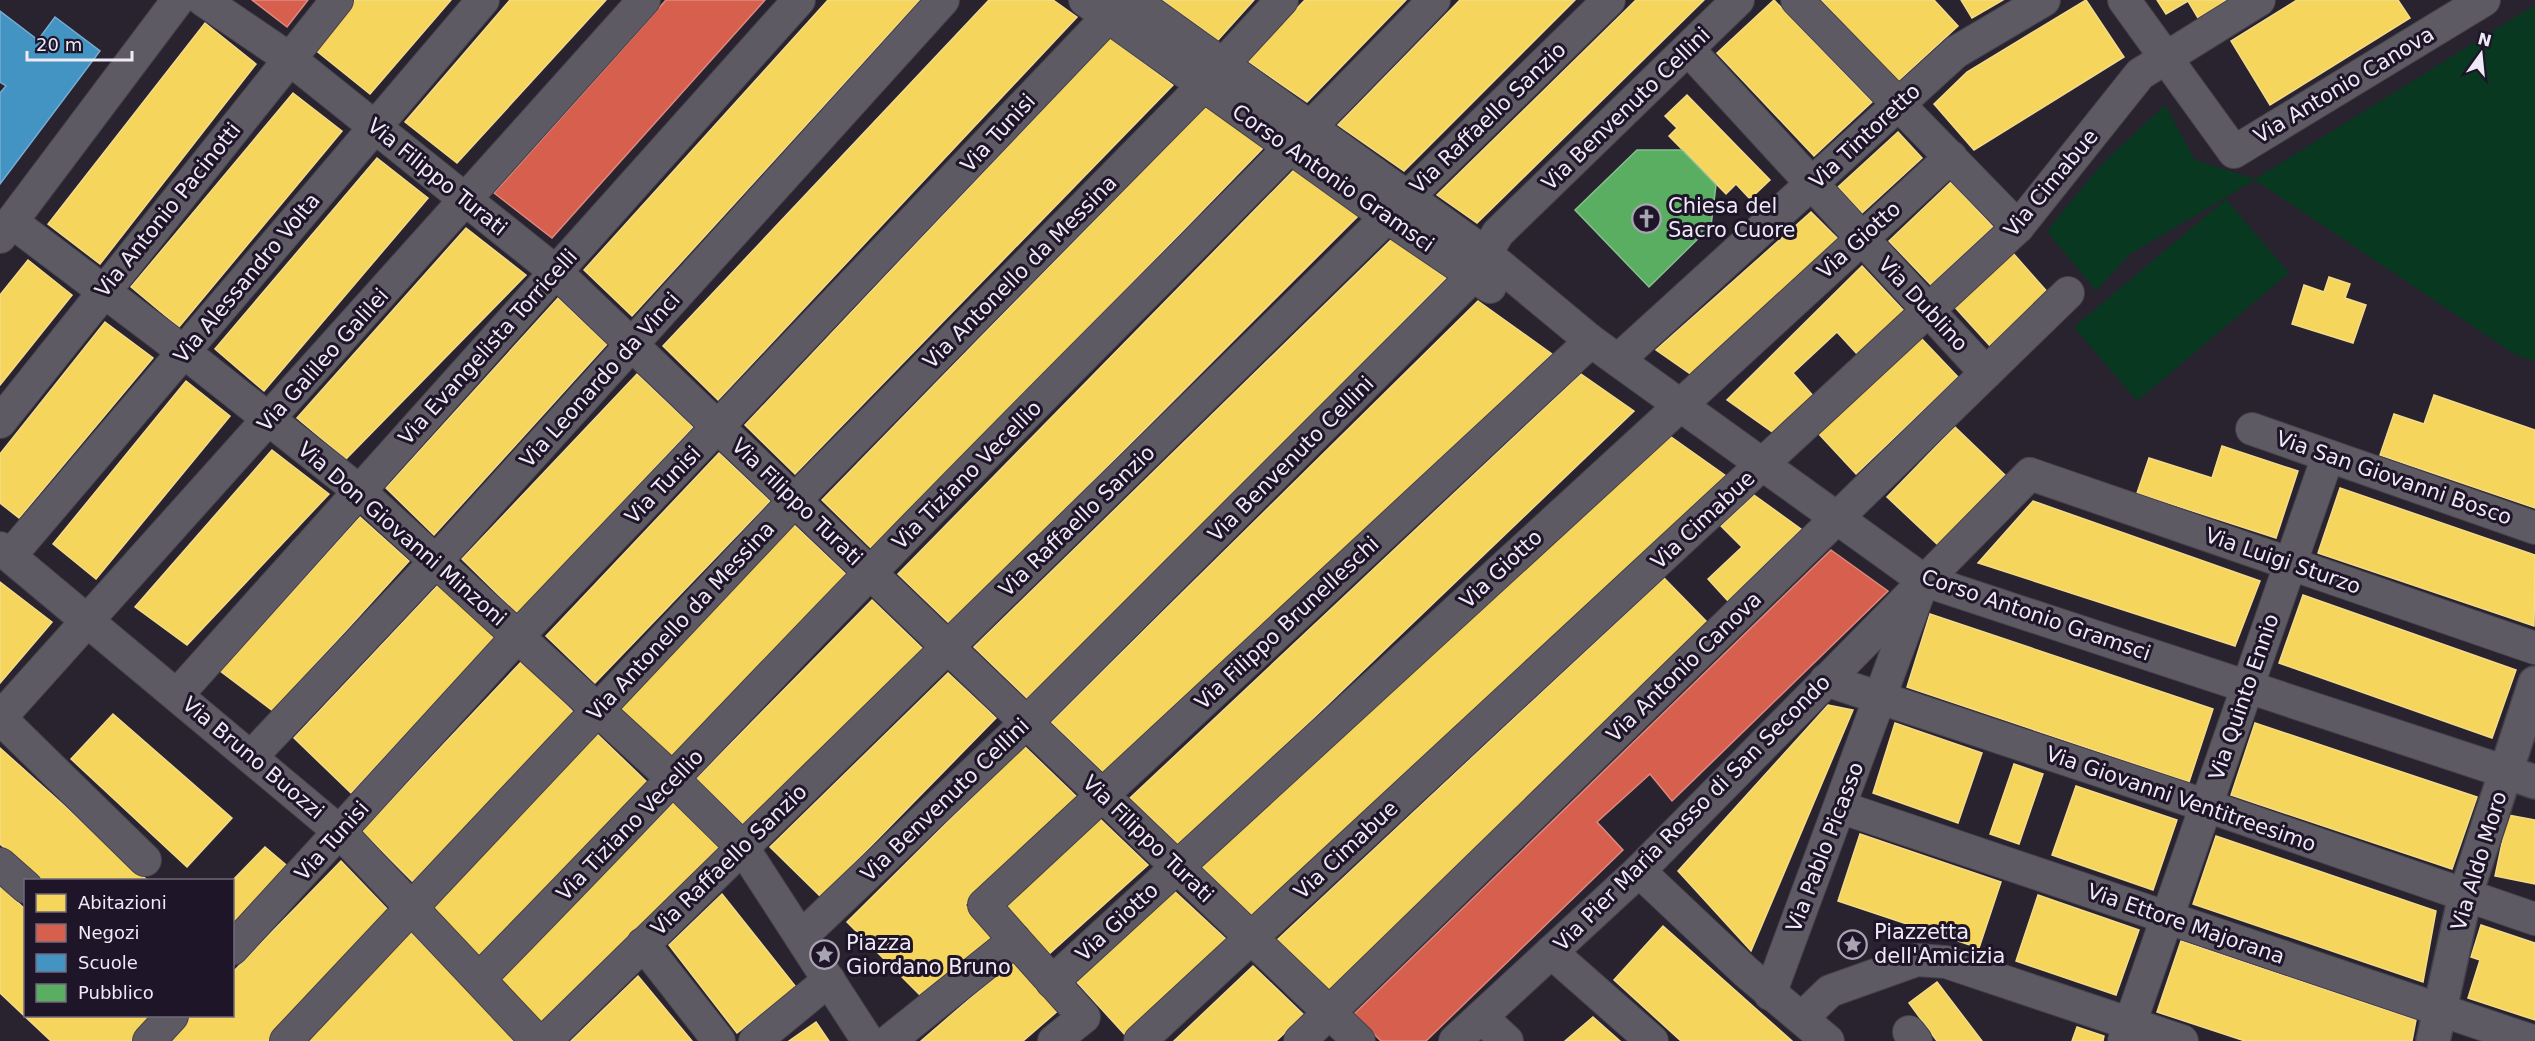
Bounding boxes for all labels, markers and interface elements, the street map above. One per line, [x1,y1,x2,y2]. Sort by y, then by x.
street label: Via Antonio Canova [2250,22,2438,148]
street label: Via Benvenuto Cellini [1537,23,1715,195]
scale bar [27,24,132,62]
north arrow [2451,24,2511,84]
text: N [2476,29,2494,51]
text: 20 m [36,34,82,55]
street label: Via Raffaello Sanzio [1405,37,1571,199]
street label: Via Tintoretto [1805,79,1925,193]
street label: Via Tunisi [956,89,1040,177]
street label: Corso Antonio Gramsci [1228,99,1438,257]
street label: Via Filippo Turati [363,114,511,240]
street label: Via Antonio Pacinotti [90,118,246,302]
street label: Via Cimabue [1999,124,2103,242]
street label: Via Antonello da Messina [918,170,1122,374]
street label: Via Alessandro Volta [169,188,325,368]
place label: Chiesa del Sacro Cuore [1668,194,1795,242]
street label: Via Giotto [1812,196,1906,284]
church icon: Chiesa del Sacro Cuore [1631,202,1663,234]
street label: Via Evangelista Torricelli [394,244,582,450]
street label: Via Dublino [1873,252,1973,356]
street label: Via Galileo Galilei [253,284,393,436]
street label: Via Leonardo da Vinci [515,288,685,472]
street label: Via Benvenuto Cellini [1203,371,1379,547]
street label: Via Tiziano Vecellio [888,396,1046,554]
street label: Via San Giovanni Bosco [2273,426,2515,530]
street label: Via Filippo Turati [727,434,867,570]
street label: Via Don Giovanni Minzoni [293,437,511,631]
street label: Via Raffaello Sanzio [994,440,1160,602]
street label: Via Tunisi [620,441,706,529]
street label: Via Cimabue [1646,466,1760,574]
street label: Via Antonello da Messina [582,517,780,725]
street label: Via Luigi Sturzo [2202,523,2364,599]
street label: Via Giotto [1455,525,1547,613]
street label: Via Filippo Brunelleschi [1190,532,1384,714]
street label: Corso Antonio Gramsci [1918,564,2154,666]
street label: Via Antonio Canova [1602,587,1766,747]
street label: Via Quinto Ennio [2204,611,2284,783]
street label: Via Pier Maria Rosso di San Secondo [1549,670,1835,956]
street label: Via Bruno Buozzi [178,692,328,824]
street label: Via Benvenuto Cellini [856,714,1034,886]
street label: Via Giovanni Ventitreesimo [2043,741,2319,857]
street label: Via Tiziano Vecellio [552,745,708,905]
street label: Via Pablo Picasso [1782,759,1868,935]
street label: Via Filippo Turati [1078,771,1218,907]
street label: Via Raffaello Sanzio [646,779,812,941]
street label: Via Aldo Moro [2446,788,2512,934]
street label: Via Tunisi [290,796,374,886]
street label: Via Cimabue [1289,796,1403,904]
street label: Via Giotto [1071,878,1163,966]
legend [24,879,234,1017]
street label: Via Ettore Majorana [2084,879,2288,969]
text: Abitazioni [78,892,167,913]
place label: Piazzetta dell'Amicizia [1874,920,2005,968]
text: Negozi [78,922,139,943]
place icon: Piazzetta dell'Amicizia [1837,928,1869,960]
place label: Piazza Giordano Bruno [846,931,1011,979]
place icon: Piazza Giordano Bruno [809,939,841,971]
text: Scuole [78,952,138,973]
text: Pubblico [78,982,154,1003]

